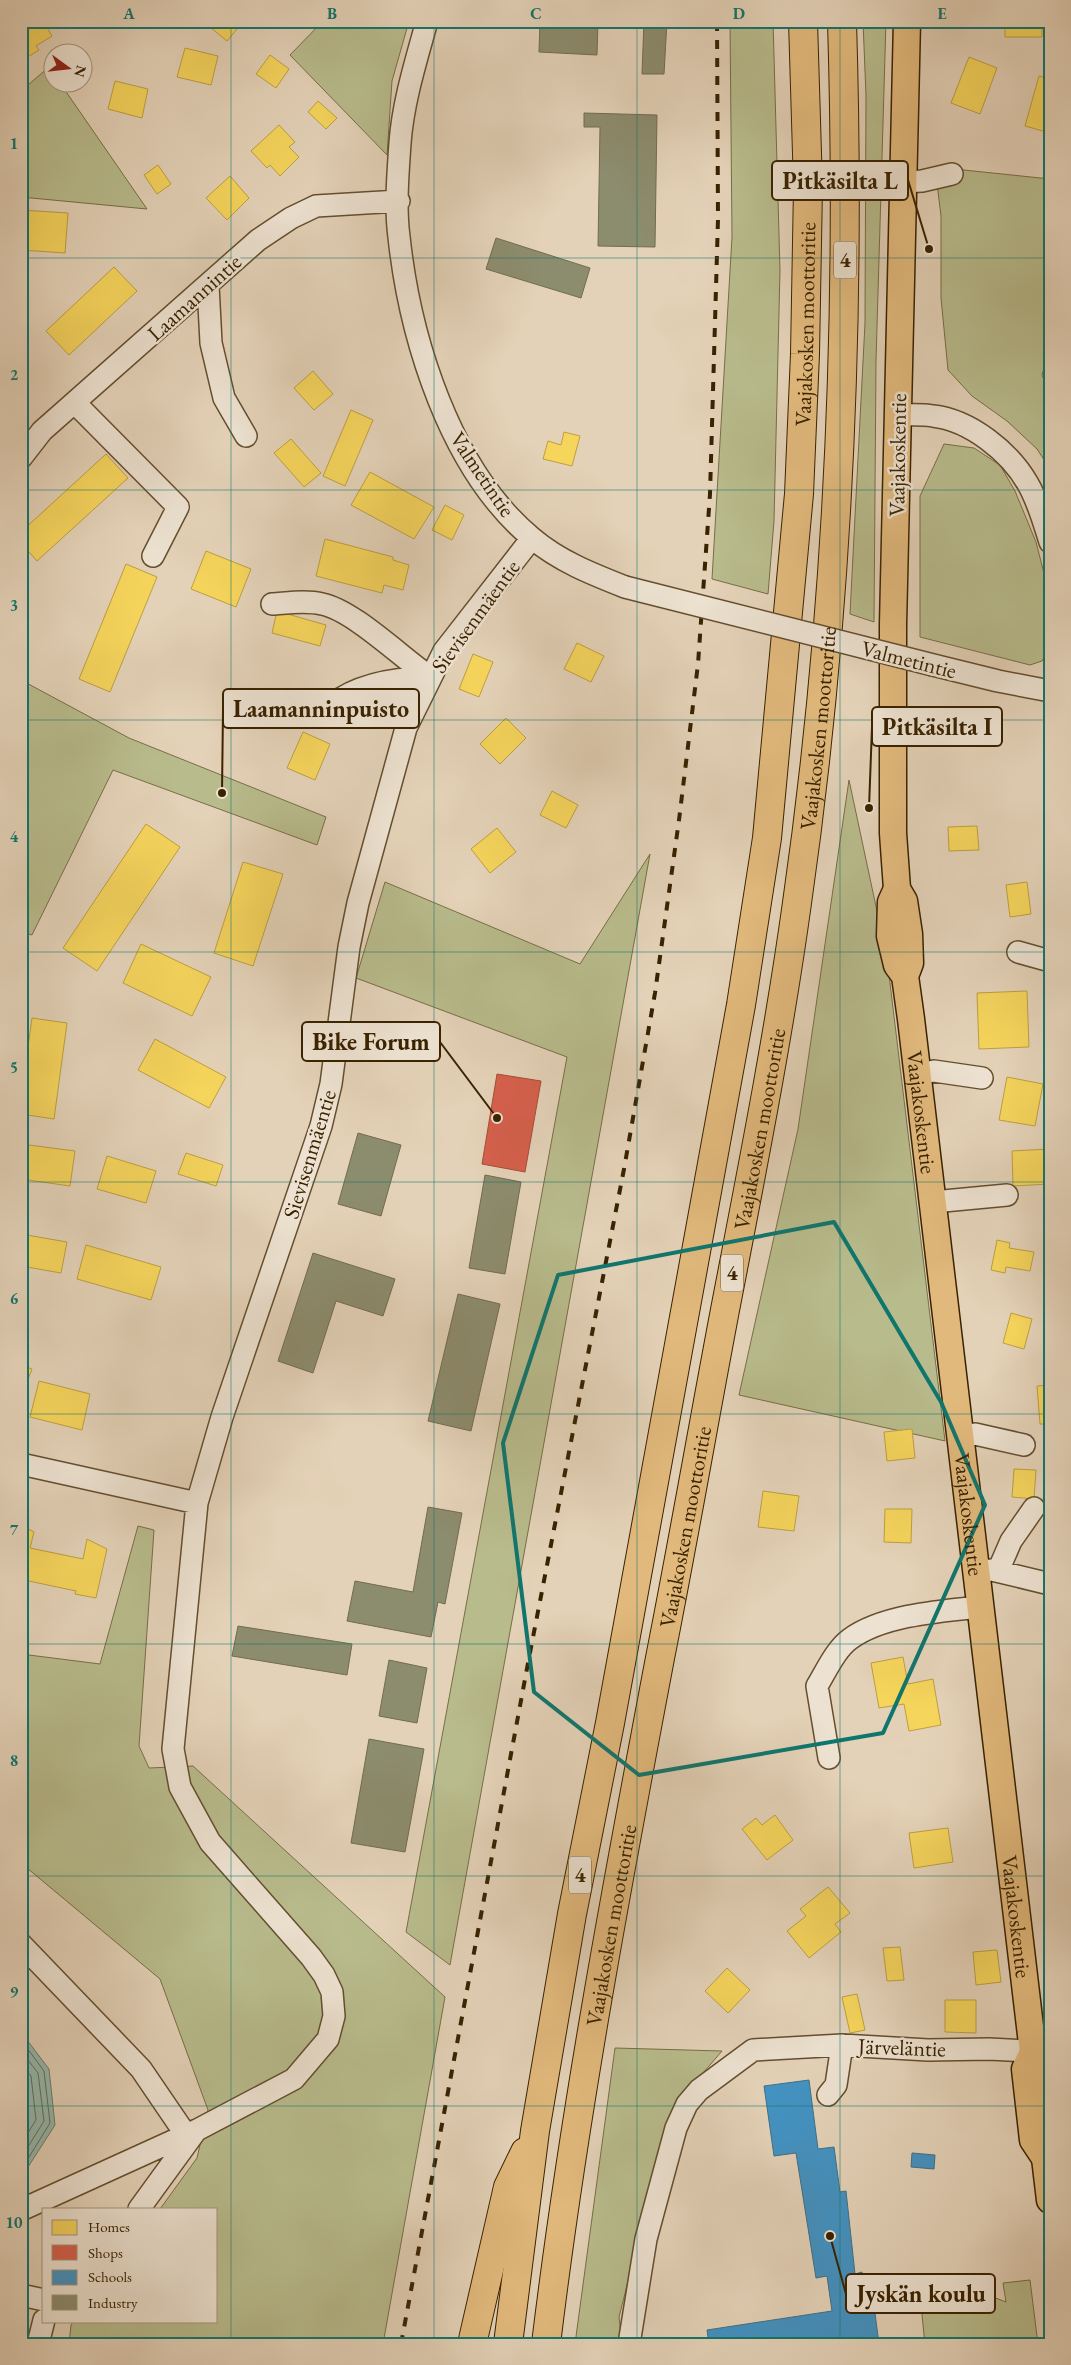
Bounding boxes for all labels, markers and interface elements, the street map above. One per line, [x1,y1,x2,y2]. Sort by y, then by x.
text: A [122,3,135,24]
text: B [327,3,337,24]
text: C [530,3,542,24]
text: D [733,3,745,24]
text: E [937,3,947,24]
north arrow [42,42,92,92]
text: N [70,64,91,80]
text: 1 [10,133,18,154]
callout: Pitkäsilta L [772,161,908,200]
text: Pitkäsilta L [782,165,898,196]
street label: Vaajakosken moottoritie [788,221,822,427]
road number: 4 [834,242,856,278]
street label: Laamannintie [141,247,248,347]
text: 2 [10,364,19,385]
street label: Vaajakoskentie [882,393,913,517]
street label: Valmetintie [443,426,522,523]
street label: Sievisenmäentie [424,553,527,679]
text: 3 [10,595,18,616]
street label: Vaajakosken moottoritie [793,625,843,832]
street label: Valmetintie [858,634,960,685]
callout: Laamanninpuisto [223,689,419,728]
text: Laamanninpuisto [233,693,409,724]
callout: Pitkäsilta I [872,707,1002,746]
text: Pitkäsilta I [882,711,992,742]
text: 4 [10,826,19,847]
callout: Bike Forum [302,1022,440,1061]
text: Bike Forum [312,1026,430,1057]
street label: Vaajakosken moottoritie [727,1026,792,1232]
street label: Vaajakoskentie [900,1049,943,1176]
text: 5 [10,1057,18,1078]
street label: Sievisenmäentie [276,1086,343,1222]
road number: 4 [721,1254,743,1292]
text: 6 [10,1288,19,1309]
street label: Vaajakosken moottoritie [652,1424,718,1630]
street label: Vaajakoskentie [947,1451,991,1578]
text: 7 [10,1519,19,1540]
text: 8 [10,1750,18,1771]
street label: Vaajakosken moottoritie [579,1822,644,2028]
street label: Vaajakoskentie [995,1854,1038,1980]
road number: 4 [569,1856,591,1894]
text: 9 [10,1981,19,2002]
street label: Järveläntie [856,2031,947,2064]
legend [42,2208,218,2322]
text: 10 [6,2212,23,2233]
text: Homes [88,2217,130,2236]
text: Shops [88,2243,123,2262]
text: Schools [88,2267,132,2286]
callout: Jyskän koulu [846,2274,995,2313]
text: Jyskän koulu [854,2278,987,2310]
text: Industry [88,2293,138,2312]

